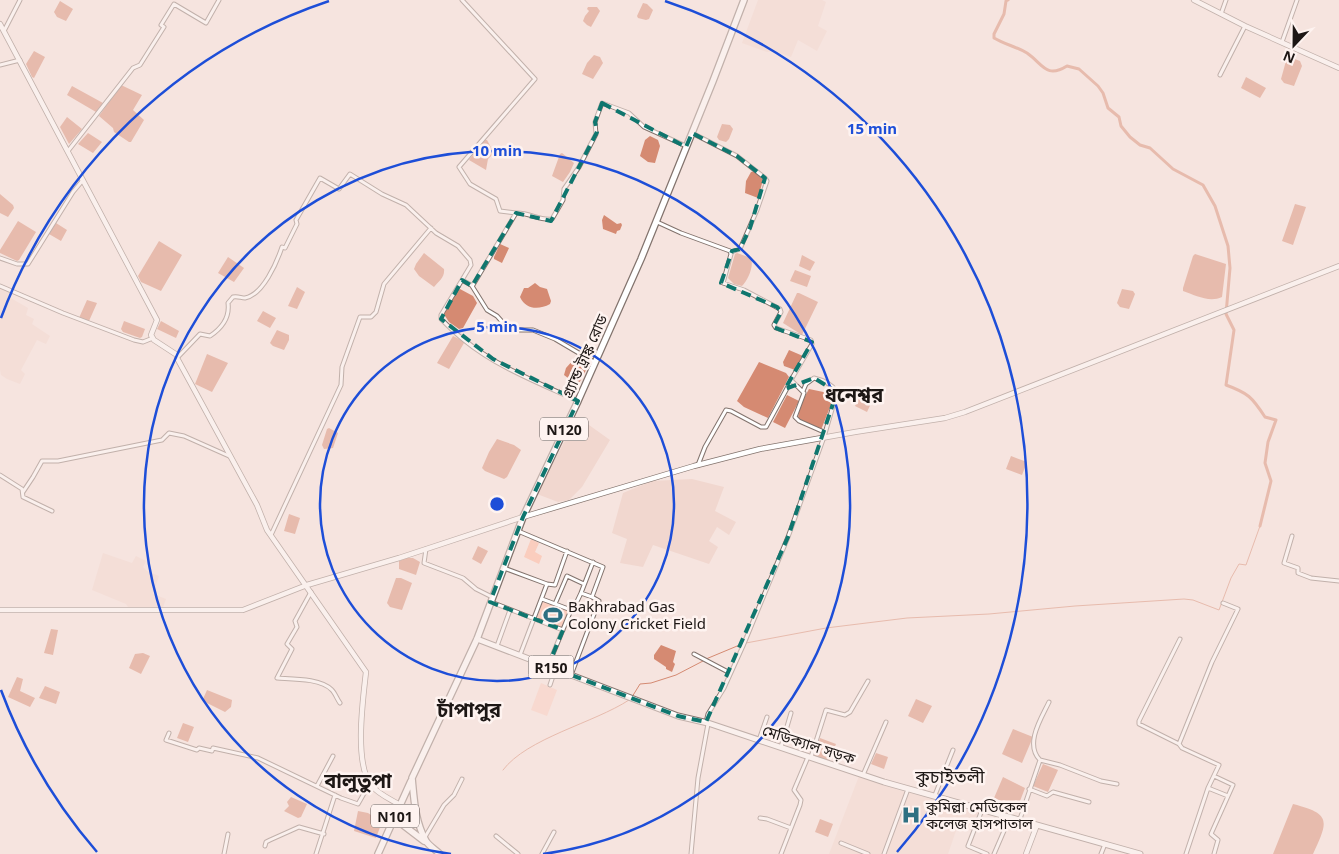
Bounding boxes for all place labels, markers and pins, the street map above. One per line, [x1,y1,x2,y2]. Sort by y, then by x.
centre of rings [488,495,506,513]
place label: Bakhrabad Gas Colony Cricket Field [568,596,706,633]
sports icon: Bakhrabad Gas Colony Cricket Field [542,604,564,626]
place label: কুমিল্লা মেডিকেল কলেজ হাসপাতাল [925,796,1034,833]
hospital icon: কুমিল্লা মেডিকেল কলেজ হাসপাতাল [900,804,922,826]

